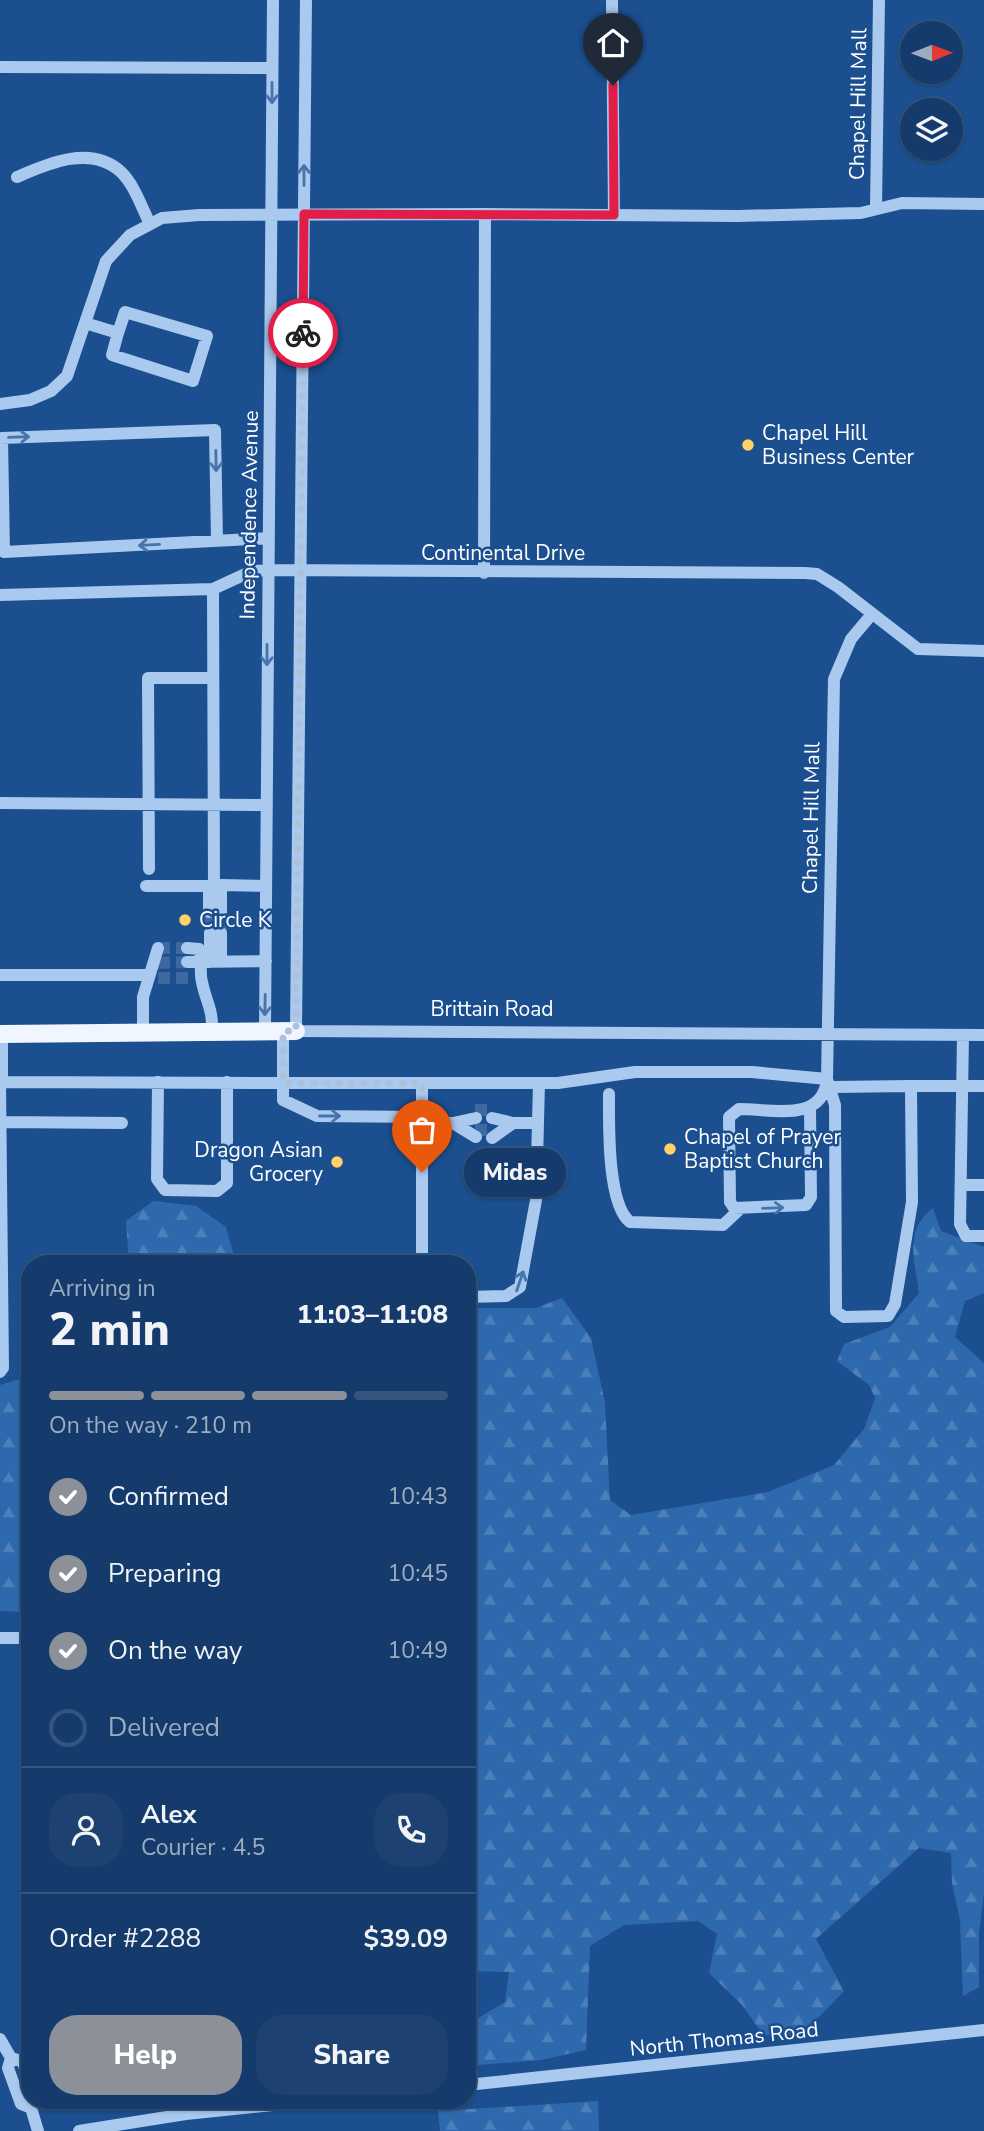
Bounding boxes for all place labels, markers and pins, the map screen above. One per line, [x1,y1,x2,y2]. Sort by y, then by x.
pin [583,13,643,85]
place label: Chapel Hill Business Center [762,419,915,471]
marker: Chapel Hill Business Center [740,437,756,453]
place label: Circle K [199,906,272,934]
marker: Circle K [177,912,193,928]
pin [392,1100,452,1172]
place label: Chapel of Prayer Baptist Church [684,1123,842,1175]
place label: Dragon Asian Grocery [194,1136,323,1188]
marker: Chapel of Prayer Baptist Church [662,1141,678,1157]
callout: Midas [464,1148,566,1196]
marker: Dragon Asian Grocery [329,1154,345,1170]

